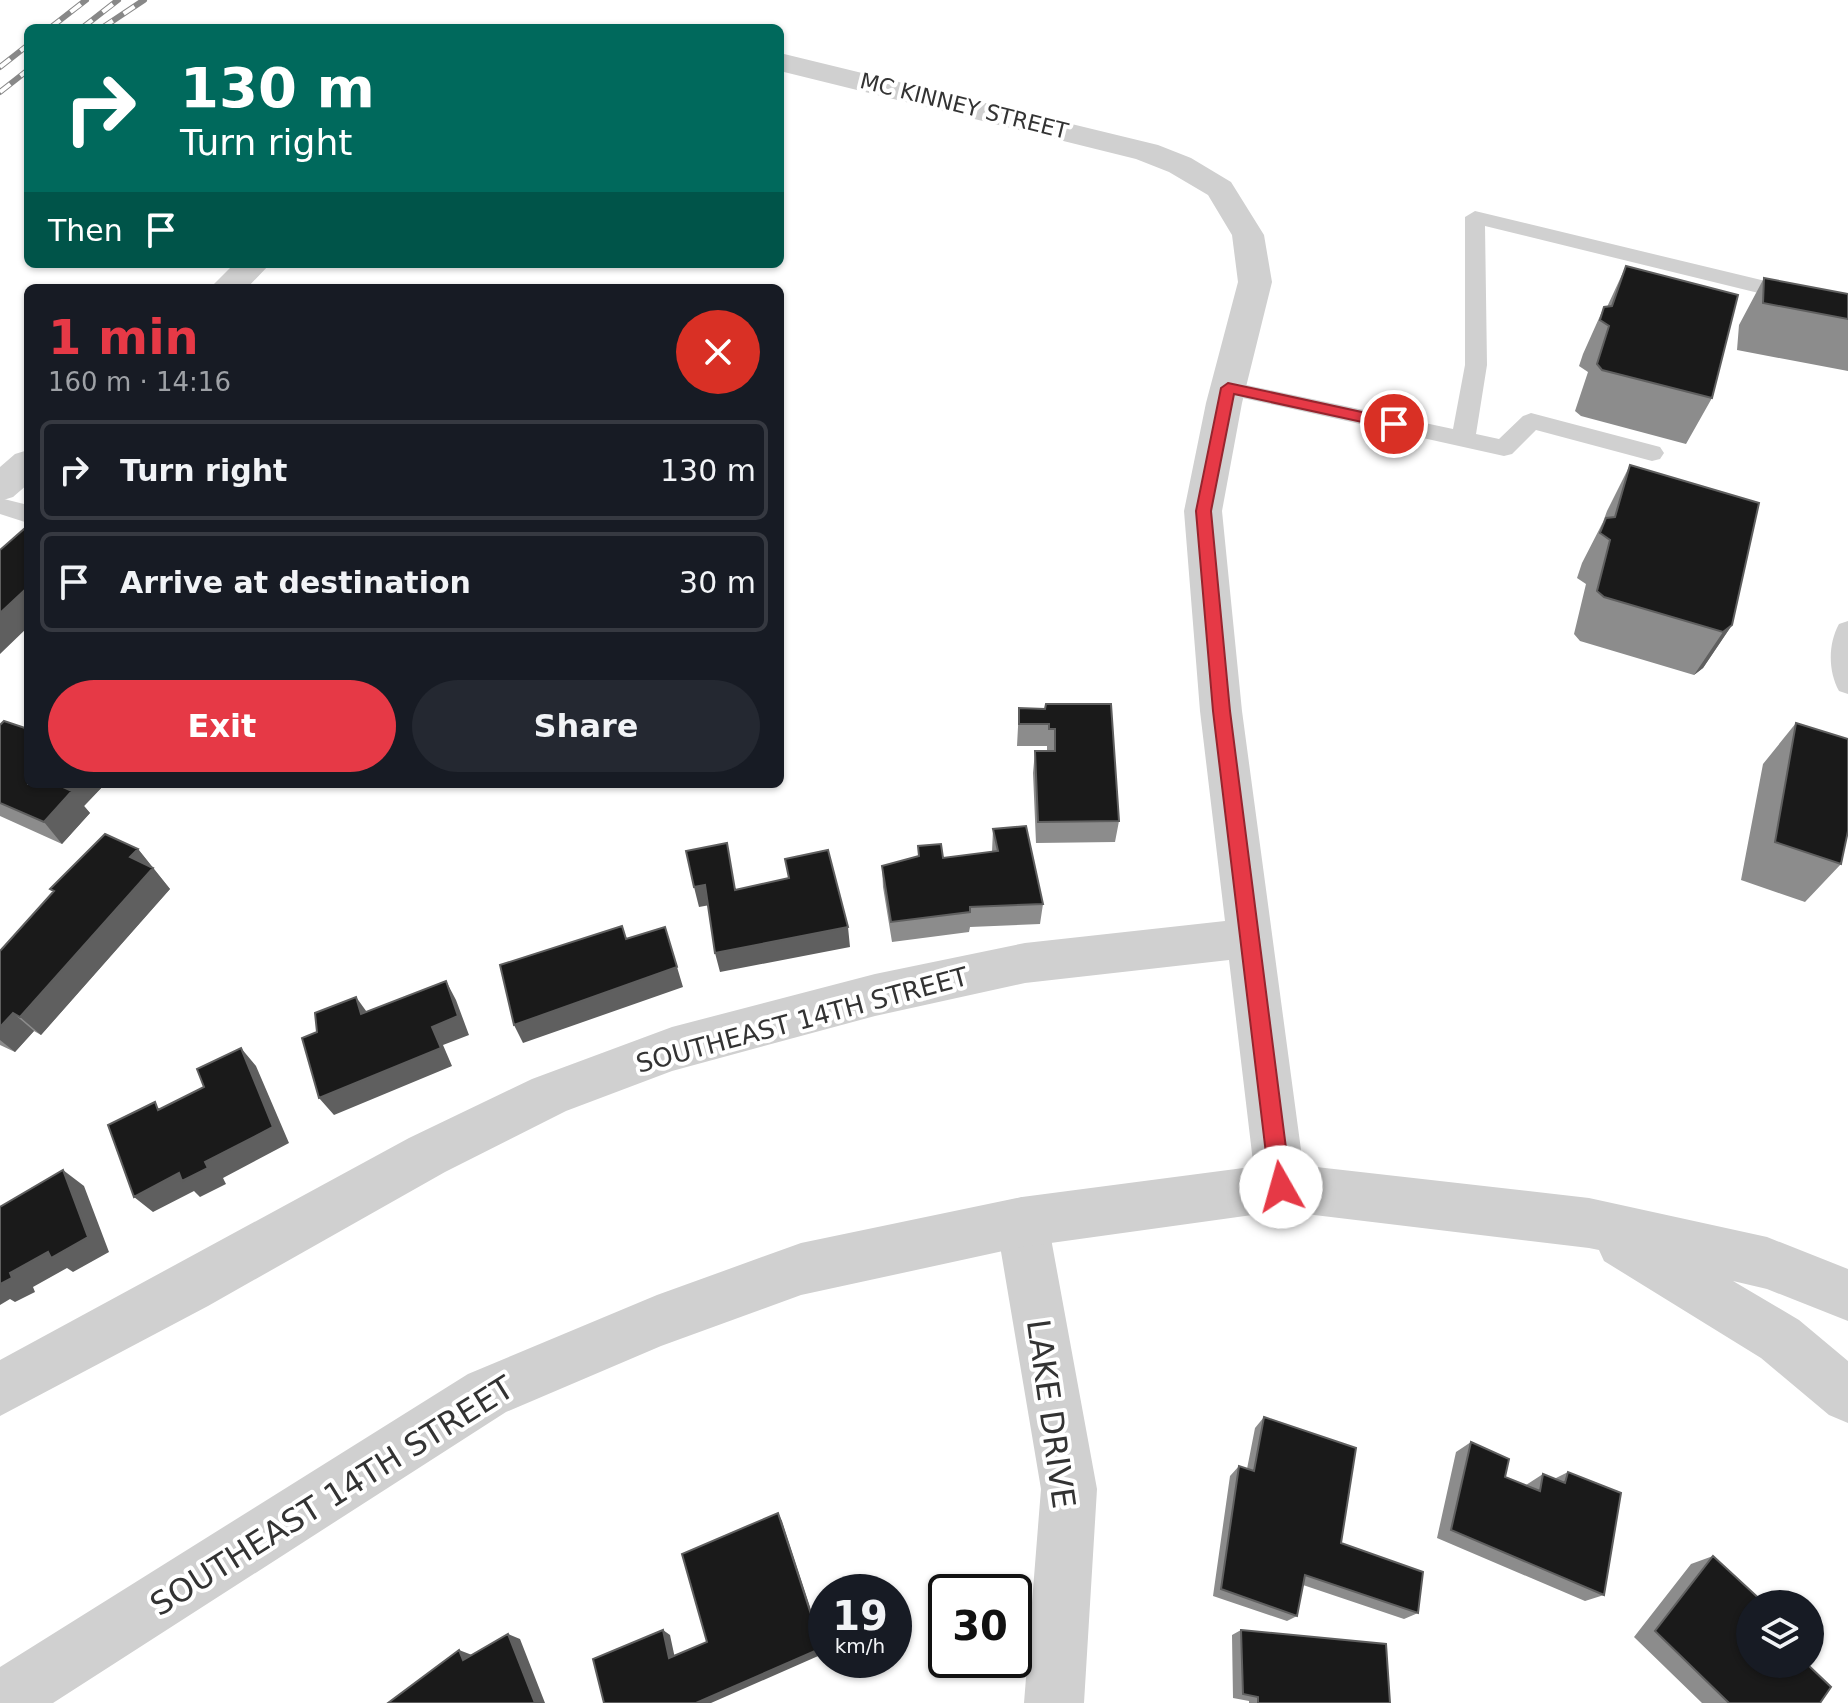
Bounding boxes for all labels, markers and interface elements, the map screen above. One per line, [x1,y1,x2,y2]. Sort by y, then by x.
text: 130 m [180,55,375,120]
icon: right [48,56,152,160]
street label: MC KINNEY STREET [857,68,1071,144]
text: Turn right [180,122,352,163]
icon: arrive [139,208,183,252]
text: Then [48,213,123,248]
text: 1 min [48,309,199,365]
button: close [676,310,760,394]
text: 160 m · 14:16 [48,367,231,397]
pin [1360,390,1428,458]
icon: arrive [1372,402,1416,446]
icon: right [52,448,96,492]
text: Turn right [120,453,287,488]
text: 130 m [660,453,756,488]
icon: arrive [52,560,96,604]
text: Arrive at destination [120,565,471,600]
text: 30 m [679,565,756,600]
button: Exit [48,680,396,772]
button: Share [412,680,760,772]
street label: SOUTHEAST 14TH STREET [633,961,971,1079]
position arrow [1239,1145,1323,1229]
street label: LAKE DRIVE [1019,1317,1083,1511]
street label: SOUTHEAST 14TH STREET [143,1368,521,1624]
speed limit sign: 30 [928,1574,1032,1678]
map controls [1736,1590,1824,1678]
button: layers [1736,1590,1824,1678]
text: 19 [832,1593,888,1639]
text: km/h [835,1634,885,1658]

